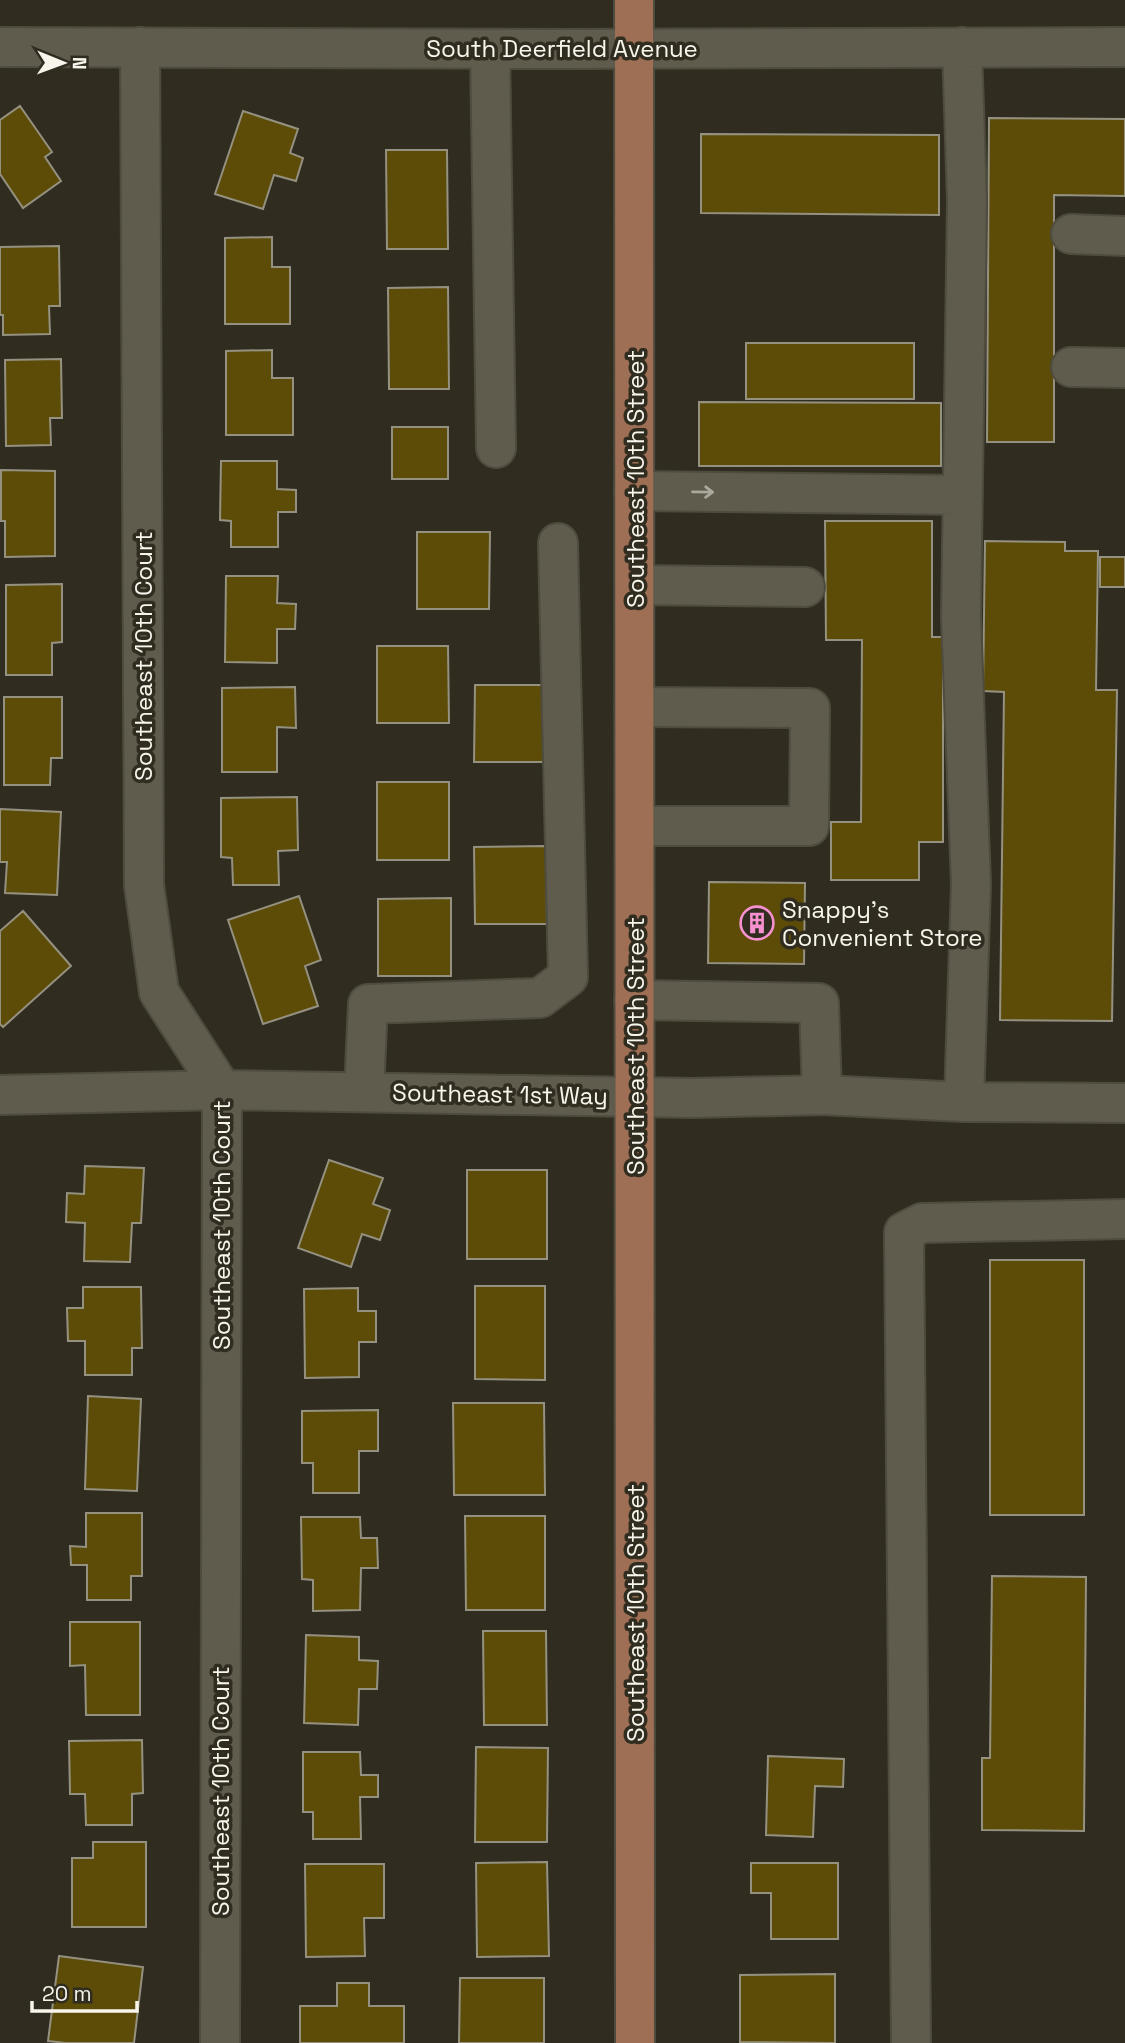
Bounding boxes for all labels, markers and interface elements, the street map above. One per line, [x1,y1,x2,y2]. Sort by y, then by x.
north arrow [28,28,98,98]
street label: South Deerfield Avenue [426,33,698,64]
text: N [67,57,92,70]
street label: Southeast 10th Street [620,350,651,608]
one-way arrow [691,485,714,499]
street label: Southeast 10th Court [128,531,159,781]
place label: Snappy's Convenient Store [782,894,983,953]
building icon: Snappy's Convenient Store [738,904,776,942]
street label: Southeast 10th Street [620,917,651,1175]
street label: Southeast 1st Way [392,1077,608,1111]
street label: Southeast 10th Court [206,1100,237,1350]
street label: Southeast 10th Street [620,1484,651,1742]
street label: Southeast 10th Court [205,1666,236,1916]
scale bar [32,1969,136,2013]
text: 20 m [42,1980,92,2007]

